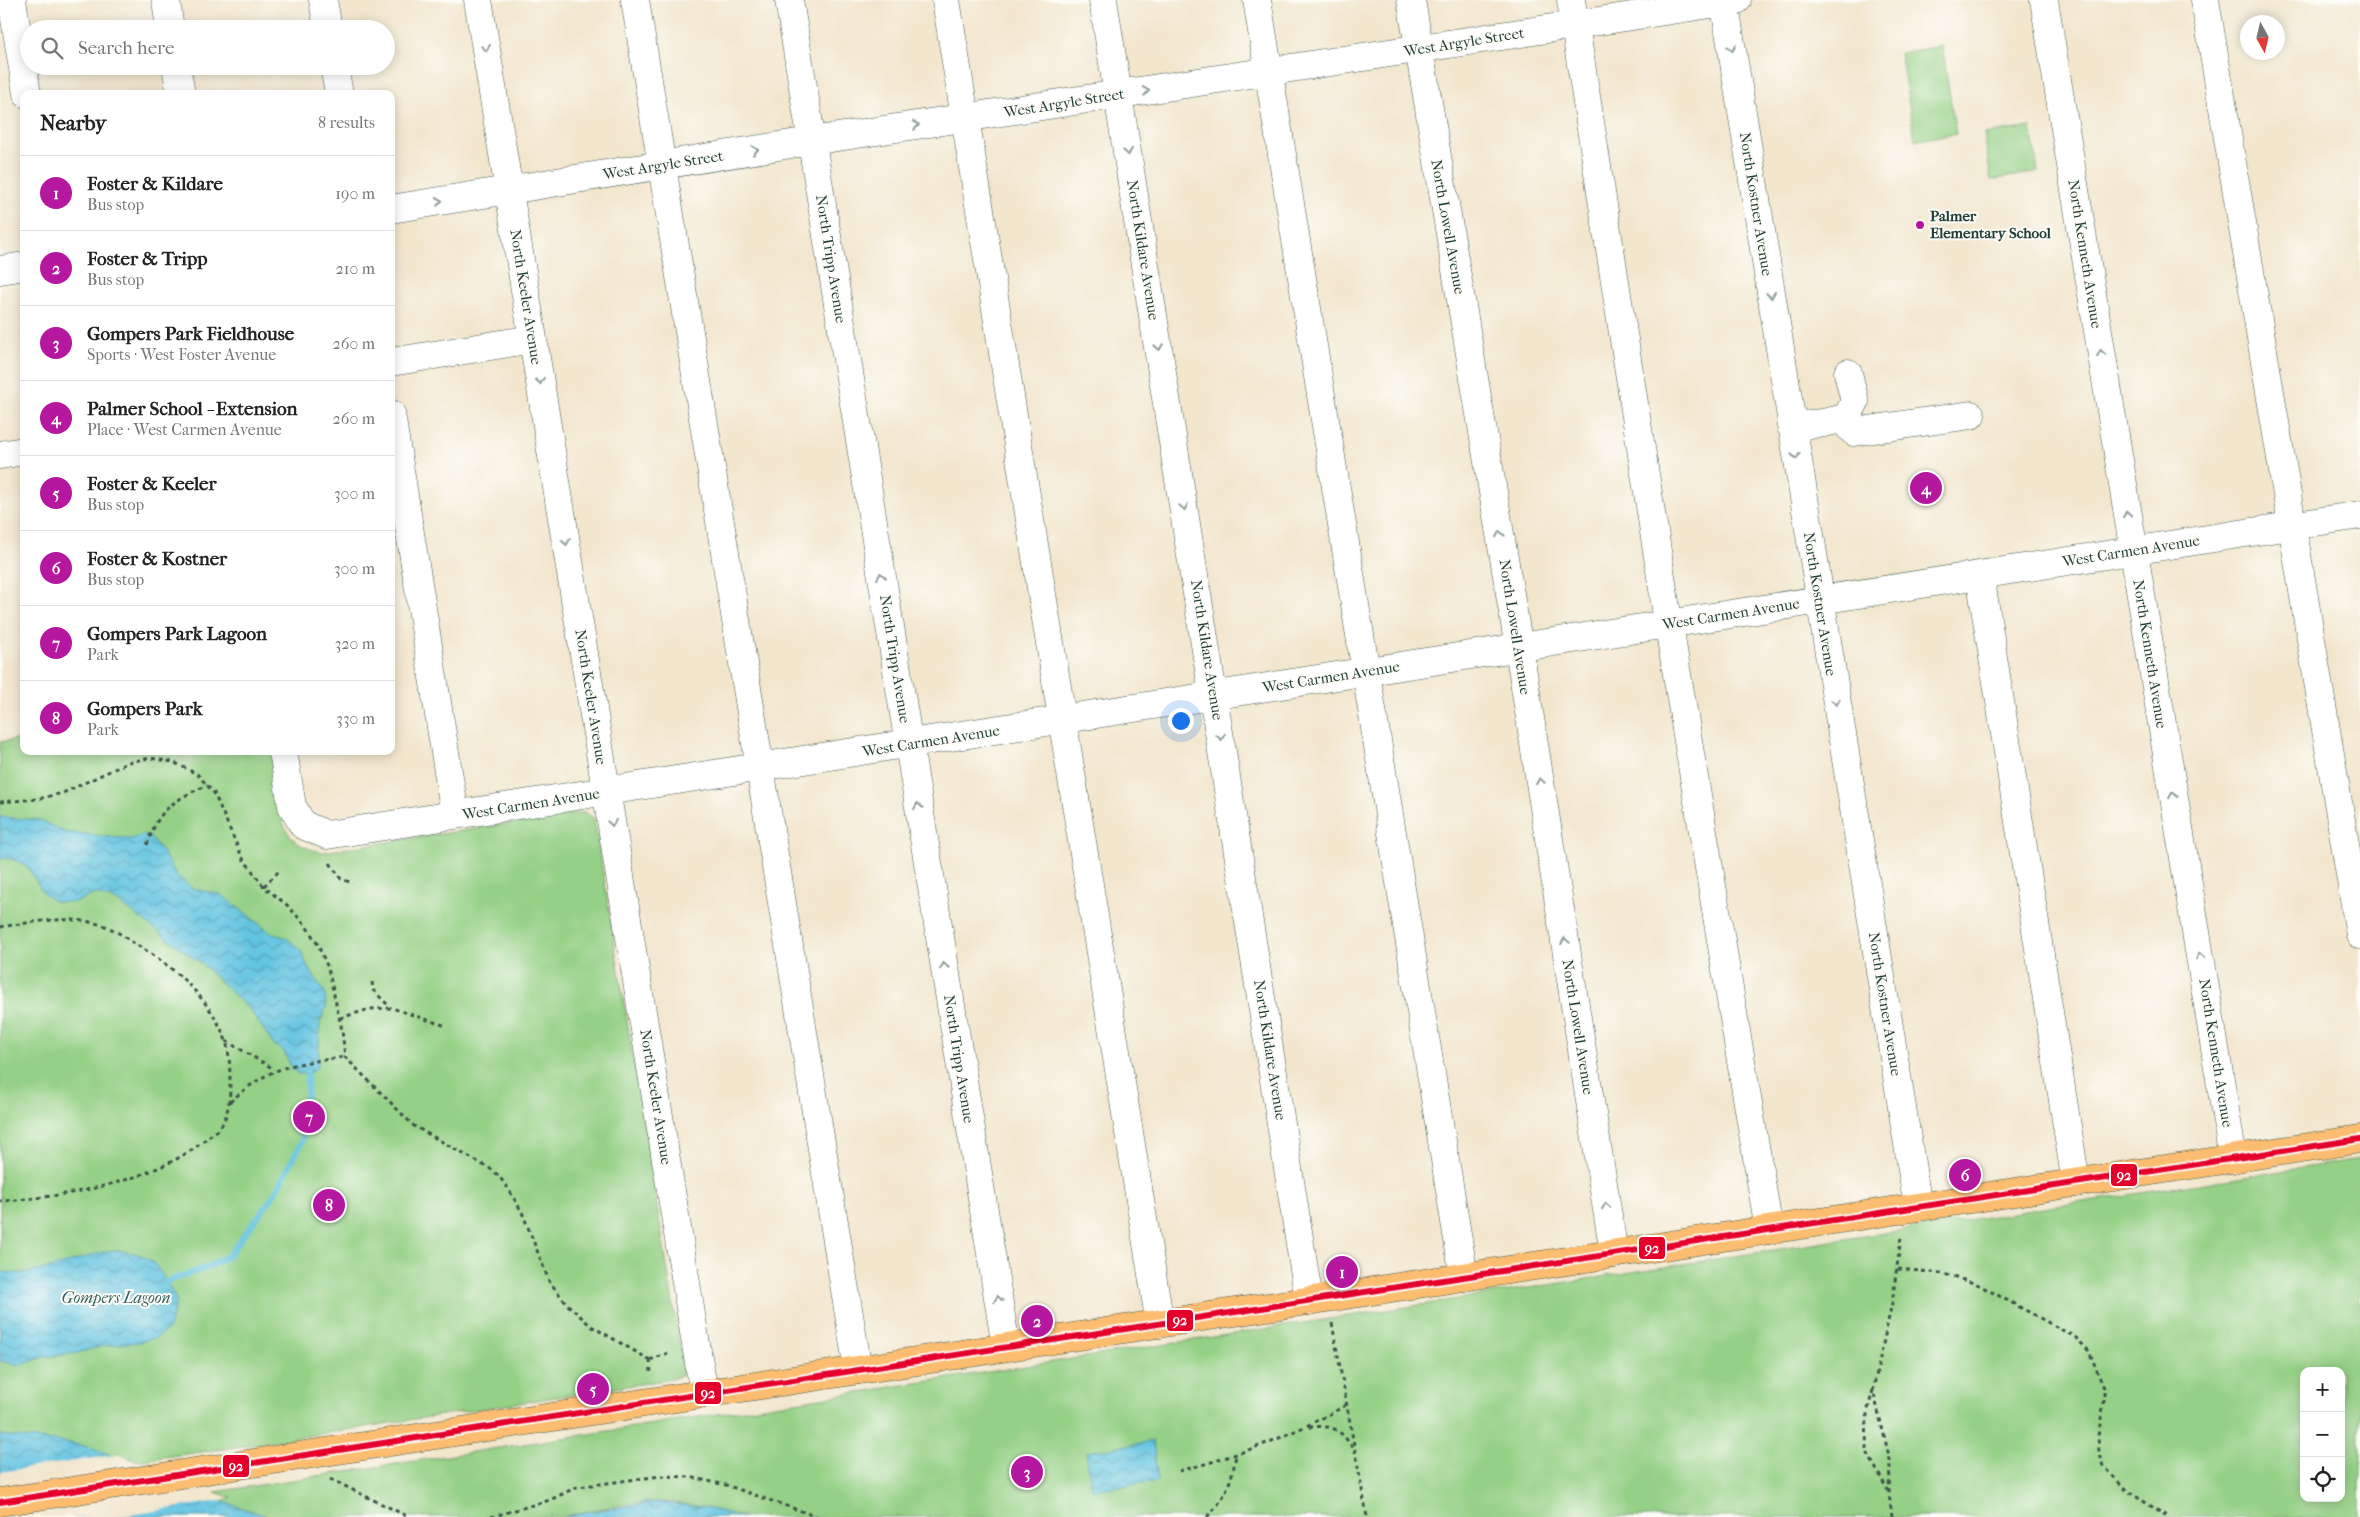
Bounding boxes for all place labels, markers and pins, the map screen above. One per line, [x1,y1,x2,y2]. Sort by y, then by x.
place label: Palmer Elementary School [1930,207,2052,242]
marker: Palmer Elementary School [1914,219,1926,231]
pin: 4 [1910,469,1942,507]
pin: 7 [293,1098,325,1136]
pin: 6 [1949,1156,1981,1194]
pin: 8 [313,1186,345,1224]
pin: 1 [1326,1253,1358,1291]
pin: 2 [1021,1302,1053,1340]
pin: 5 [577,1370,609,1408]
pin: 3 [1011,1453,1043,1491]

